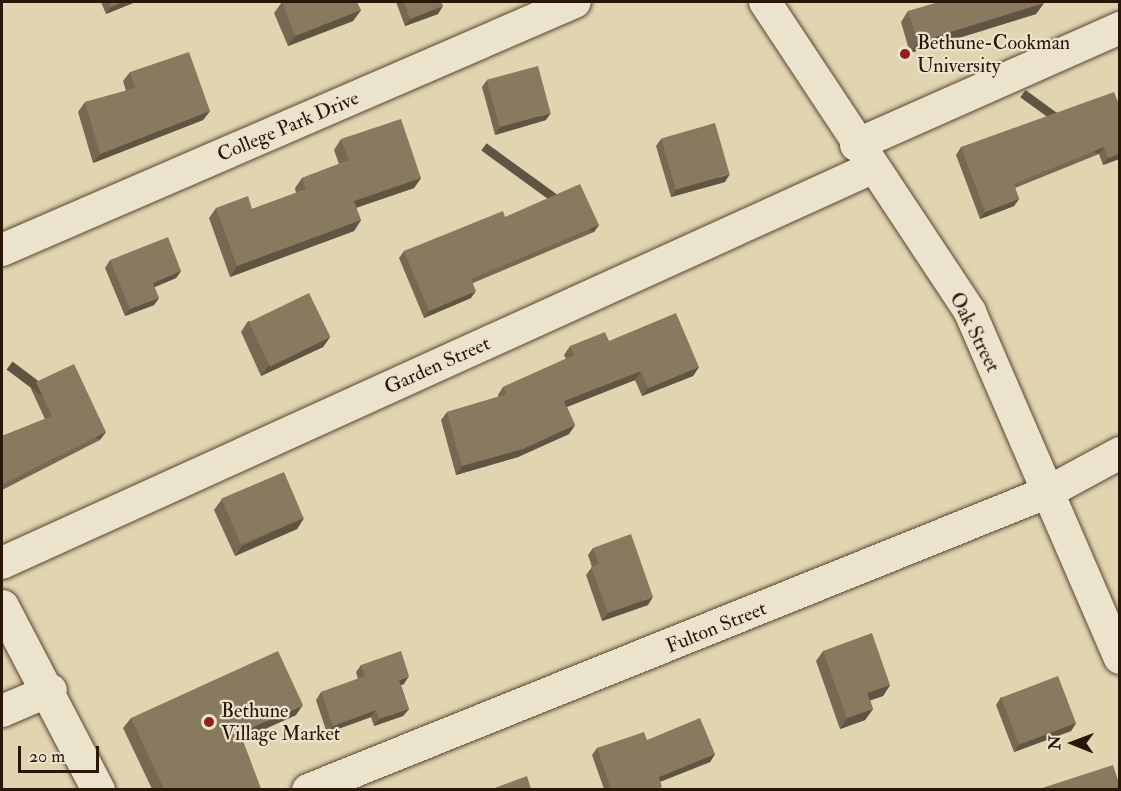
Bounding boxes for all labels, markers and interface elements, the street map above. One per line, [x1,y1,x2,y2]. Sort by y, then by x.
place label: Bethune-Cookman University [917,30,1070,77]
marker: Bethune-Cookman University [898,47,912,61]
street label: College Park Drive [214,85,362,167]
street label: Oak Street [945,288,1005,376]
street label: Garden Street [380,331,494,399]
street label: Fulton Street [662,596,770,658]
place label: Bethune Village Market [221,698,340,745]
north arrow [1043,713,1103,773]
marker: Bethune Village Market [202,715,216,729]
scale bar [21,734,102,772]
text: N [1045,735,1065,750]
text: 20 m [29,745,65,768]

